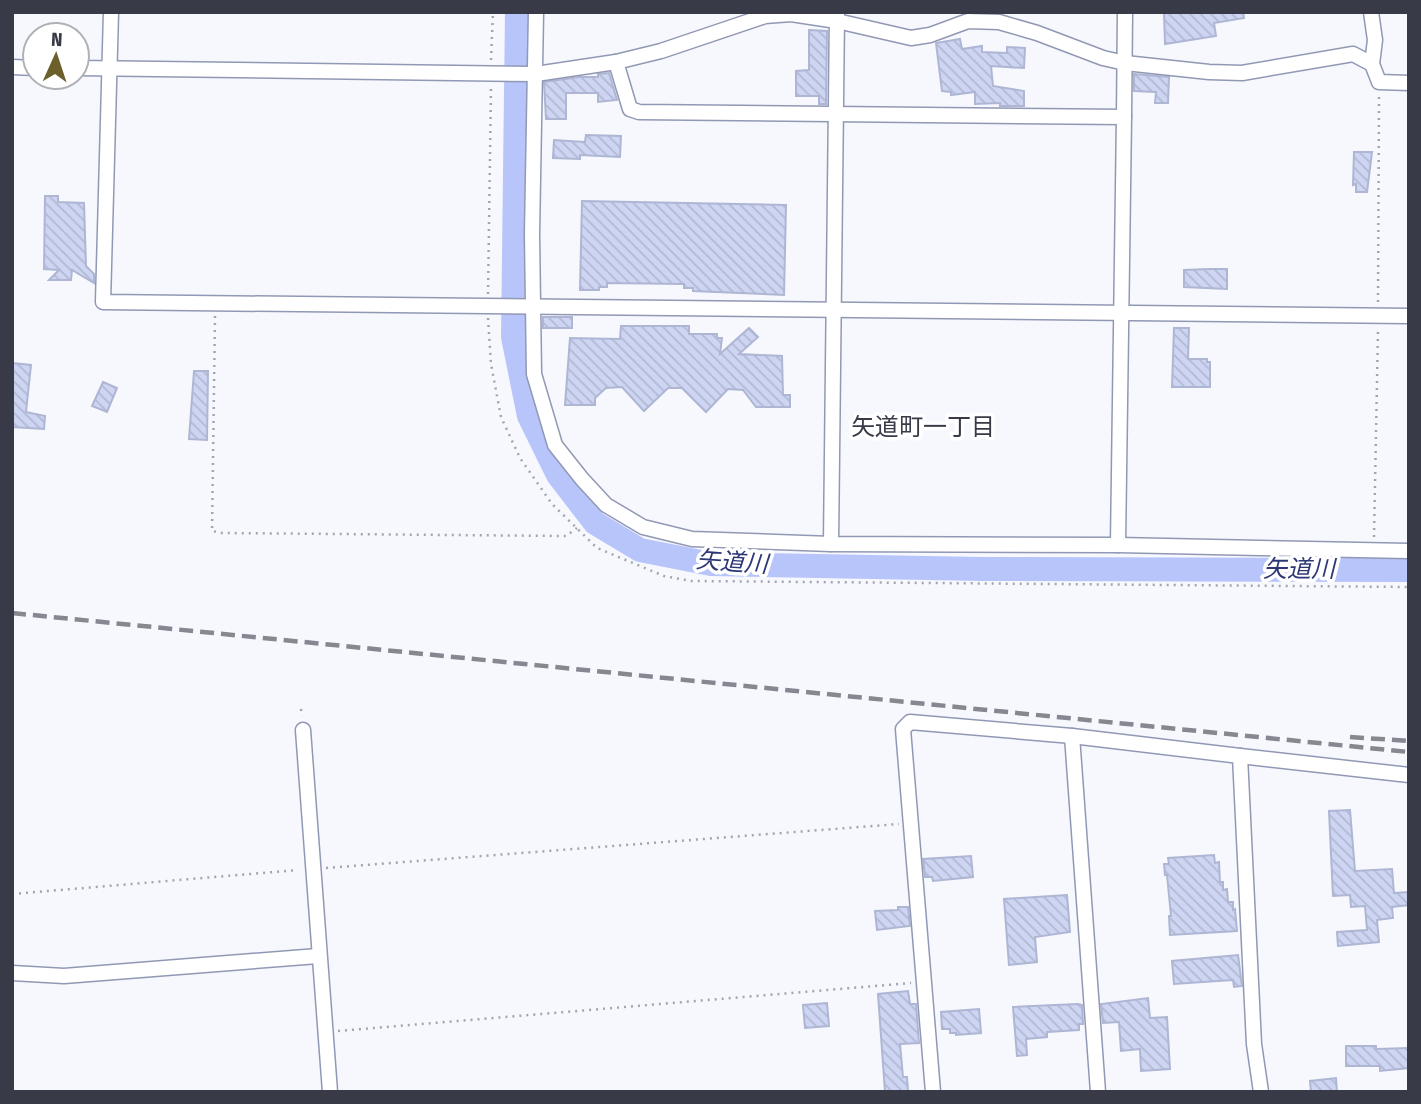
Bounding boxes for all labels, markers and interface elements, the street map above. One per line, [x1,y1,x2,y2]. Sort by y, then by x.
north arrow [21,21,91,91]
text: N [51,28,63,51]
district label: 矢道町一丁目 [851,413,995,441]
water label: 矢道川 [695,546,772,579]
water label: 矢道川 [1263,555,1338,583]

